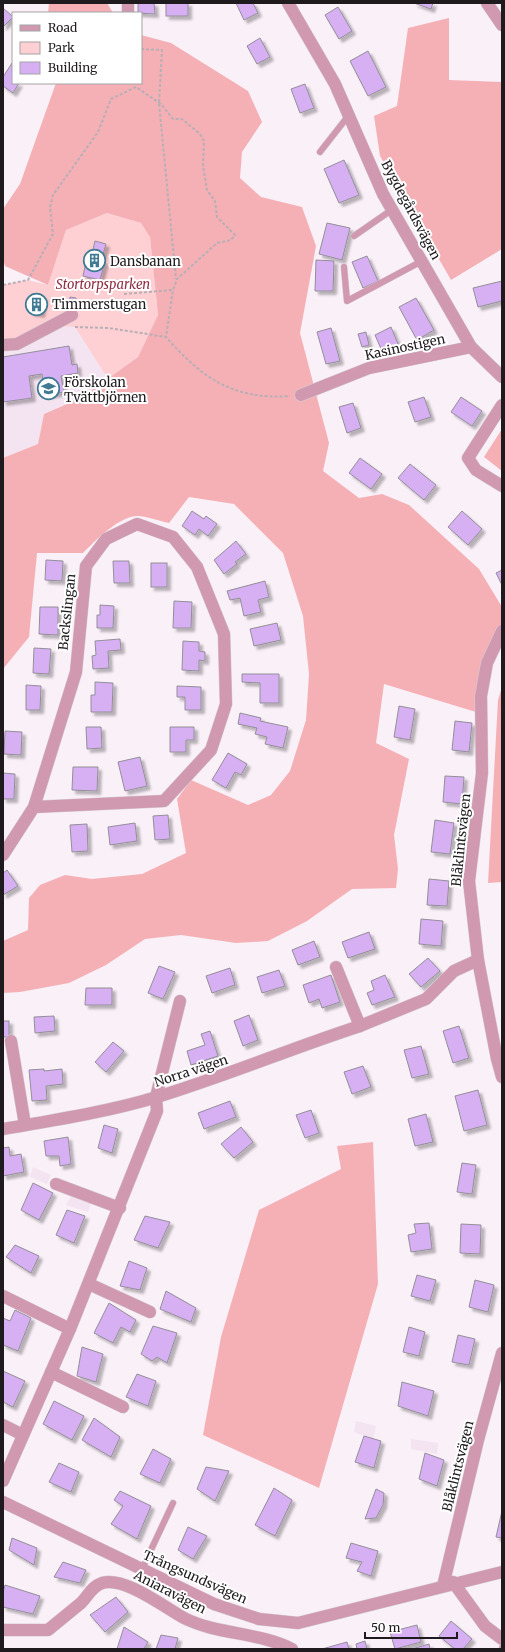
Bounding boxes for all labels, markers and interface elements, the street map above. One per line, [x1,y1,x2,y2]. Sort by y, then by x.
legend [12,12,142,84]
text: Road [48,20,77,35]
text: Park [48,40,75,55]
text: Building [48,60,98,75]
street label: Bygdegårdsvägen [378,157,445,263]
building icon: Dansbanan [82,248,108,274]
place label: Dansbanan [110,253,181,270]
park label: Stortorpsparken [56,276,150,293]
building icon: Timmerstugan [24,291,50,317]
place label: Timmerstugan [52,296,147,313]
street label: Kasinostigen [363,330,447,364]
place label: Förskolan Tvättbjörnen [64,374,147,406]
school or university icon: Förskolan Tvättbjörnen [36,376,62,402]
street label: Backslingan [55,572,80,651]
street label: Blåklintsvägen [448,792,474,887]
street label: Norra vägen [152,1051,230,1091]
street label: Blåklintsvägen [438,1418,478,1513]
street label: Trångsundsvägen [140,1546,250,1608]
street label: Aniaravägen [130,1566,209,1618]
scale bar [365,1614,457,1640]
text: 50 m [371,1620,400,1635]

